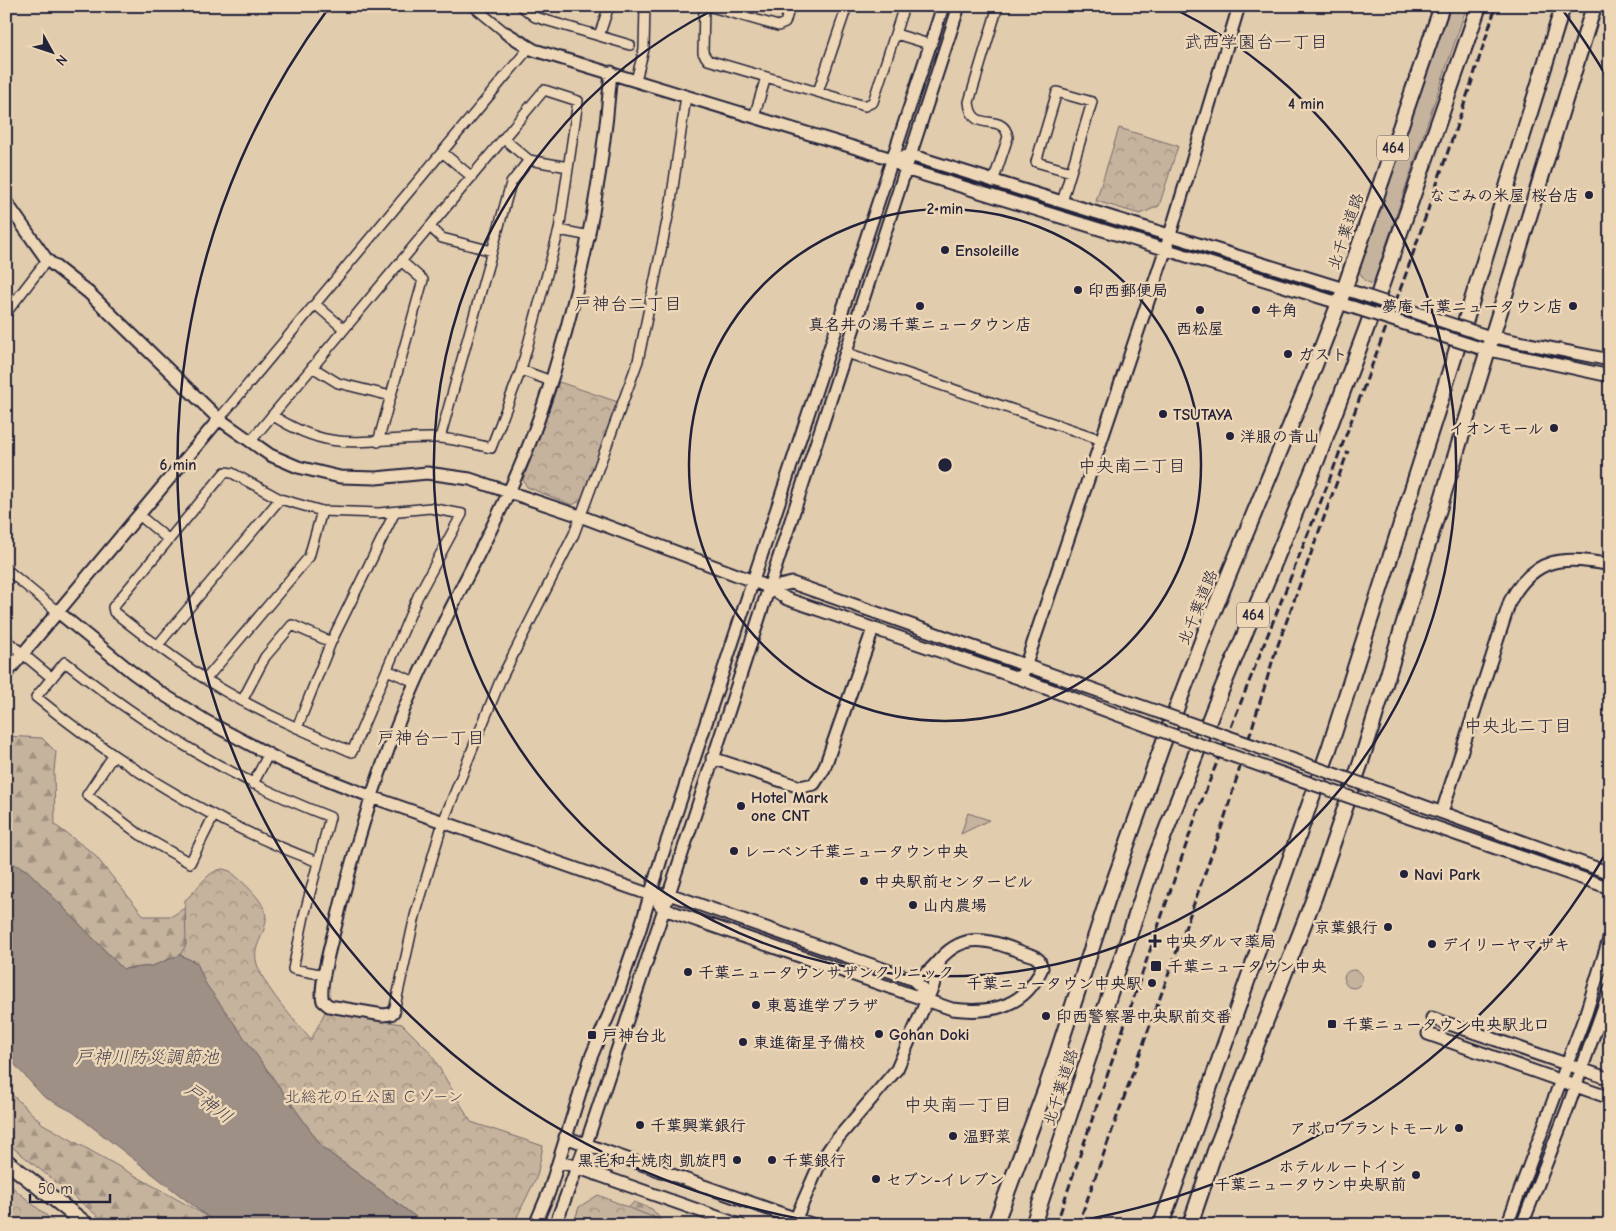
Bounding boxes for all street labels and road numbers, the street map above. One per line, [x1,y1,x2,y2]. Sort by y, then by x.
road number: 464 [1377,136,1409,160]
street label: 北千葉道路 [1324,191,1367,272]
street label: 北千葉道路 [1175,567,1221,648]
road number: 464 [1237,602,1269,628]
street label: 北千葉道路 [1040,1046,1082,1128]

